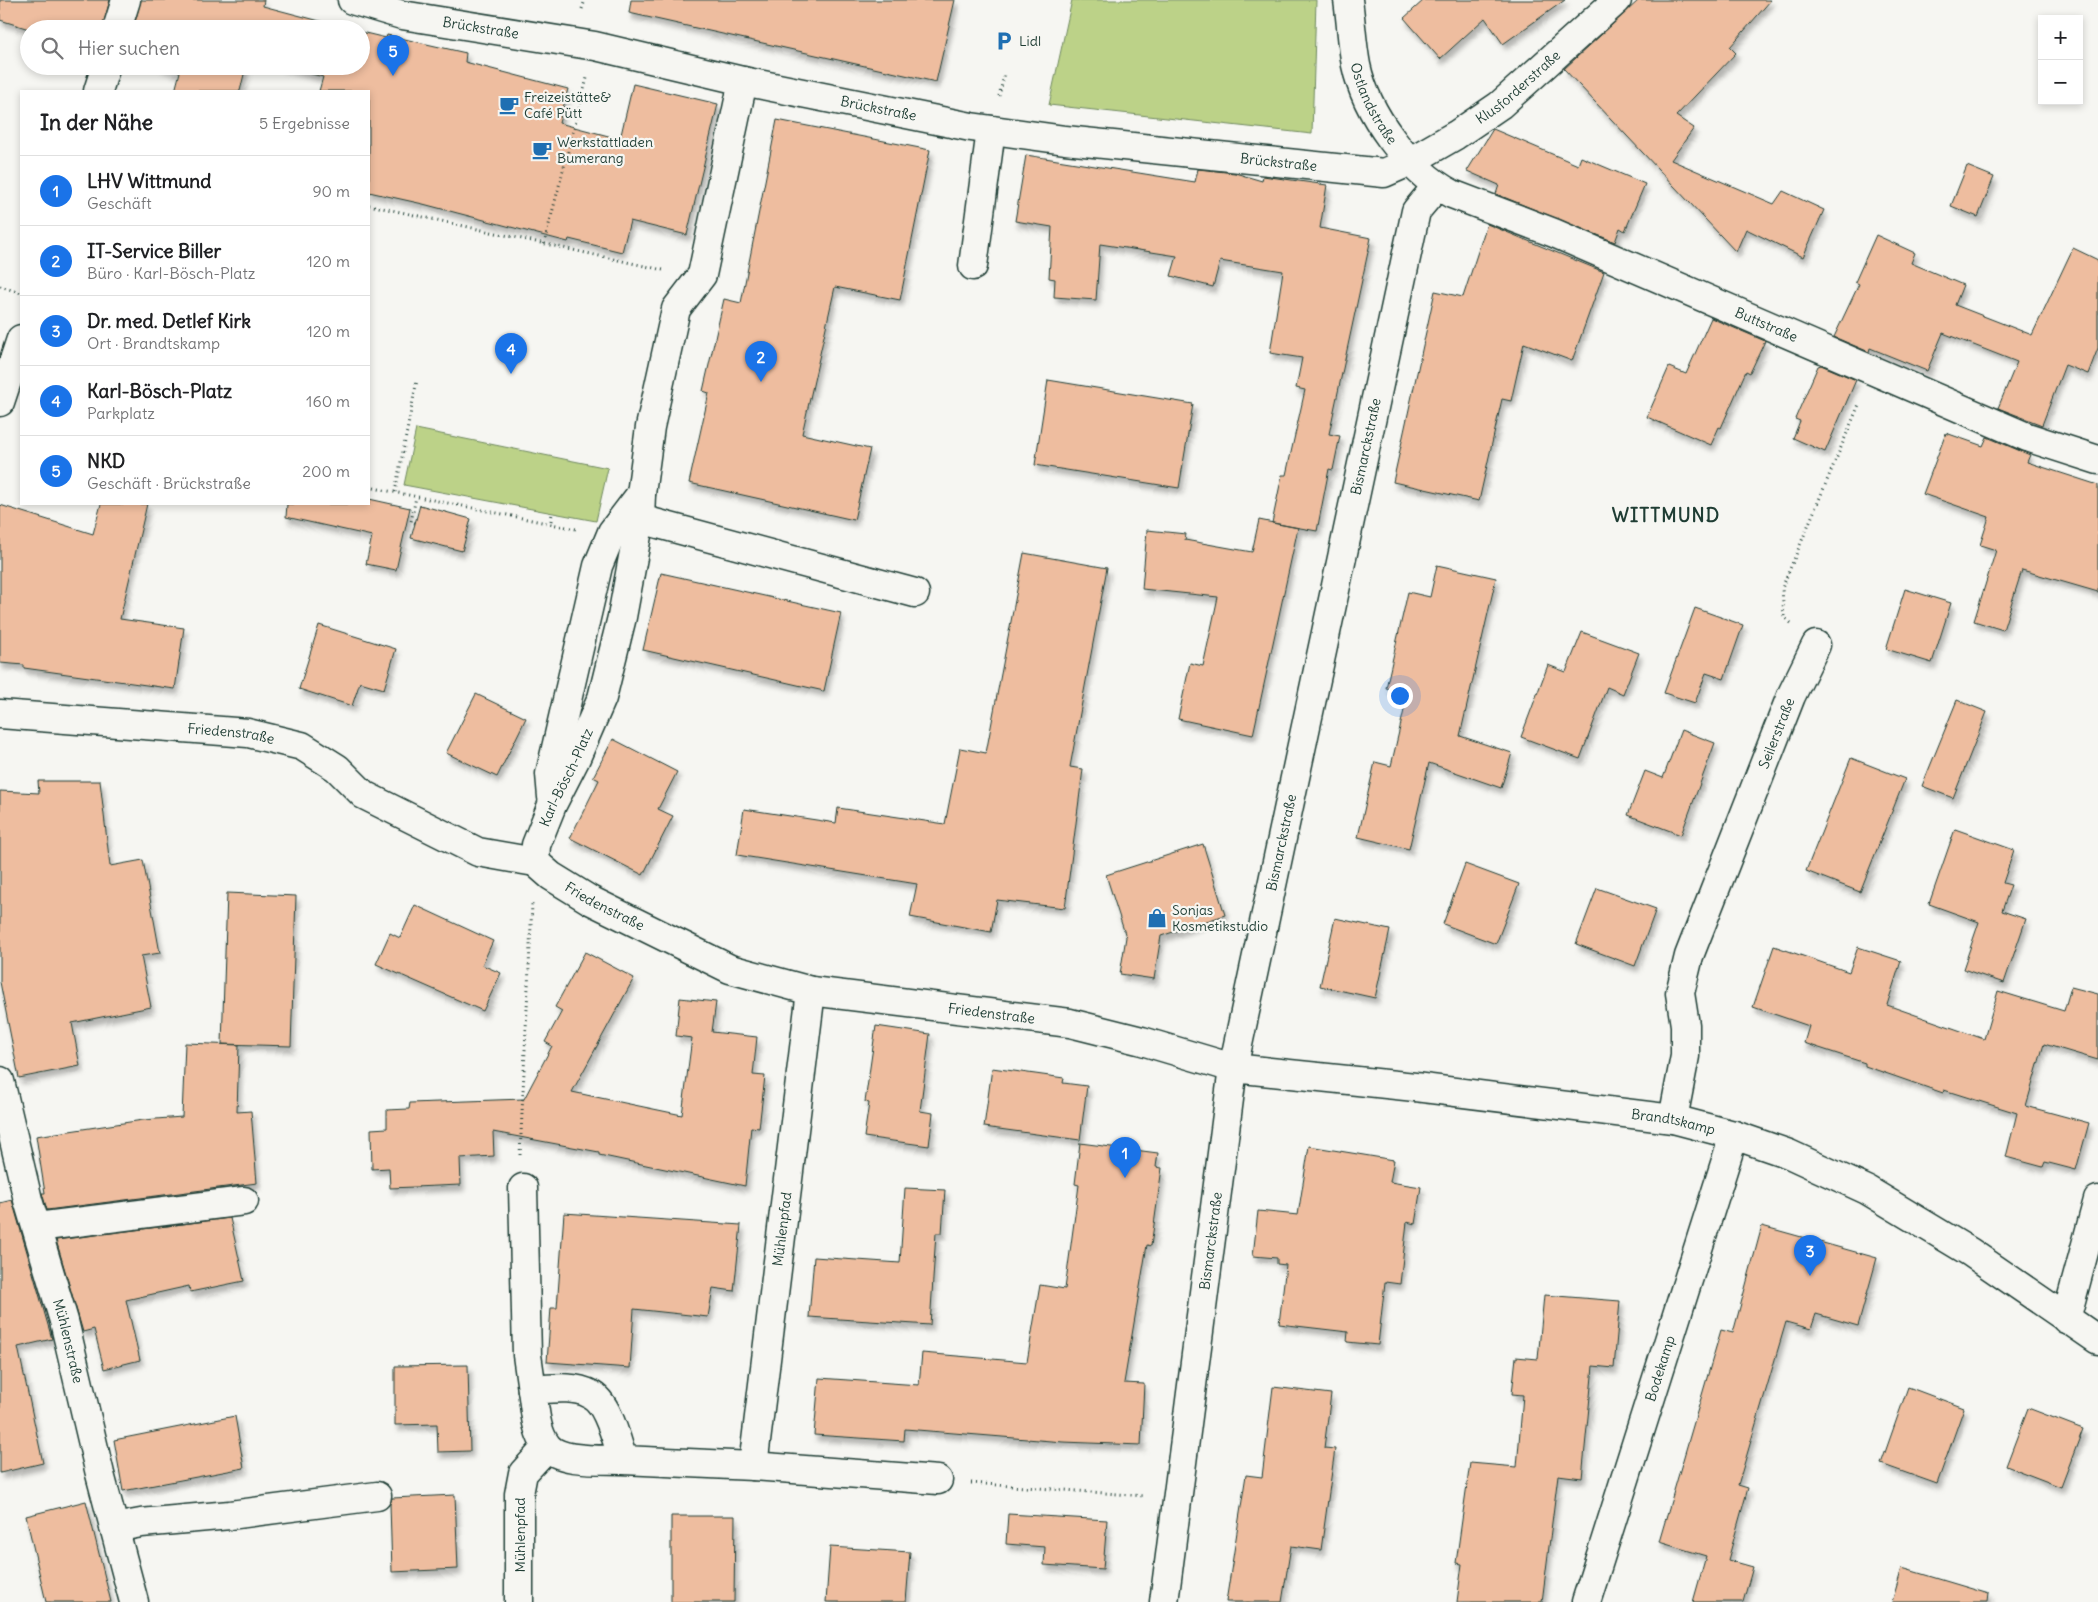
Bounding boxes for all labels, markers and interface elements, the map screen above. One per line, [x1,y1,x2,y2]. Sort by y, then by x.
street label: Brückstraße [441,13,520,43]
map controls [2038,15,2083,105]
button: + [2038,15,2083,60]
search box [20,20,370,75]
parking icon: Lidl [993,30,1015,52]
place label: Lidl [1019,32,1041,50]
icon: search [38,34,66,62]
pin: 5 [377,35,409,76]
text: Hier suchen [78,36,180,60]
street label: Klusforderstraße [1472,46,1564,128]
button: − [2038,60,2083,105]
street label: Ostlandstraße [1347,61,1401,148]
place label: Freizeistätte& Café Pütt [524,88,611,122]
street label: Brückstraße [839,92,918,125]
cafe icon: Freizeistätte& Café Pütt [498,94,520,116]
text: In der Nähe [40,109,153,136]
text: 5 Ergebnisse [259,113,350,133]
place label: Werkstattladen Bumerang [557,133,653,167]
cafe icon: Werkstattladen Bumerang [531,139,553,161]
street label: Brückstraße [1239,149,1318,175]
text: LHV Wittmund [87,169,212,193]
text: 1 [53,181,59,201]
text: 90 m [312,181,350,201]
text: Geschäft [87,193,152,213]
text: IT-Service Biller [87,239,221,263]
text: 2 [52,251,60,271]
text: 120 m [307,251,350,271]
text: Büro · Karl-Bösch-Platz [87,263,255,283]
street label: Buttstraße [1732,303,1800,346]
text: Dr. med. Detlef Kirk [87,309,251,333]
text: 3 [51,321,61,341]
text: 120 m [307,321,350,341]
text: Ort · Brandtskamp [87,333,220,353]
pin: 4 [495,333,527,374]
pin: 2 [745,341,777,382]
text: Karl-Bösch-Platz [87,379,232,403]
text: 4 [51,391,61,411]
text: 160 m [306,391,350,411]
street label: Bismarckstraße [1347,396,1385,497]
text: Parkplatz [87,403,155,423]
text: NKD [87,449,125,473]
text: 5 [51,461,61,481]
text: 200 m [302,461,350,481]
text: Geschäft · Brückstraße [87,473,251,493]
district label: WITTMUND [1612,503,1720,527]
your location [1387,683,1413,709]
street label: Seilerstraße [1754,695,1798,771]
street label: Friedenstraße [187,719,276,748]
street label: Karl-Bösch-Platz [535,725,597,829]
street label: Bismarckstraße [1262,792,1300,893]
street label: Friedenstraße [562,878,647,934]
place label: Sonjas Kosmetikstudio [1172,901,1268,935]
shop icon: Sonjas Kosmetikstudio [1146,907,1168,929]
street label: Friedenstraße [947,999,1036,1028]
street label: Brandtskamp [1630,1105,1717,1139]
pin: 1 [1109,1137,1141,1178]
street label: Mühlenpfad [768,1191,795,1267]
street label: Bismarckstraße [1195,1191,1226,1291]
pin: 3 [1794,1235,1826,1276]
street label: Mühlenstraße [49,1297,87,1385]
street label: Bodekamp [1641,1333,1679,1404]
street label: Mühlenpfad [511,1498,529,1572]

